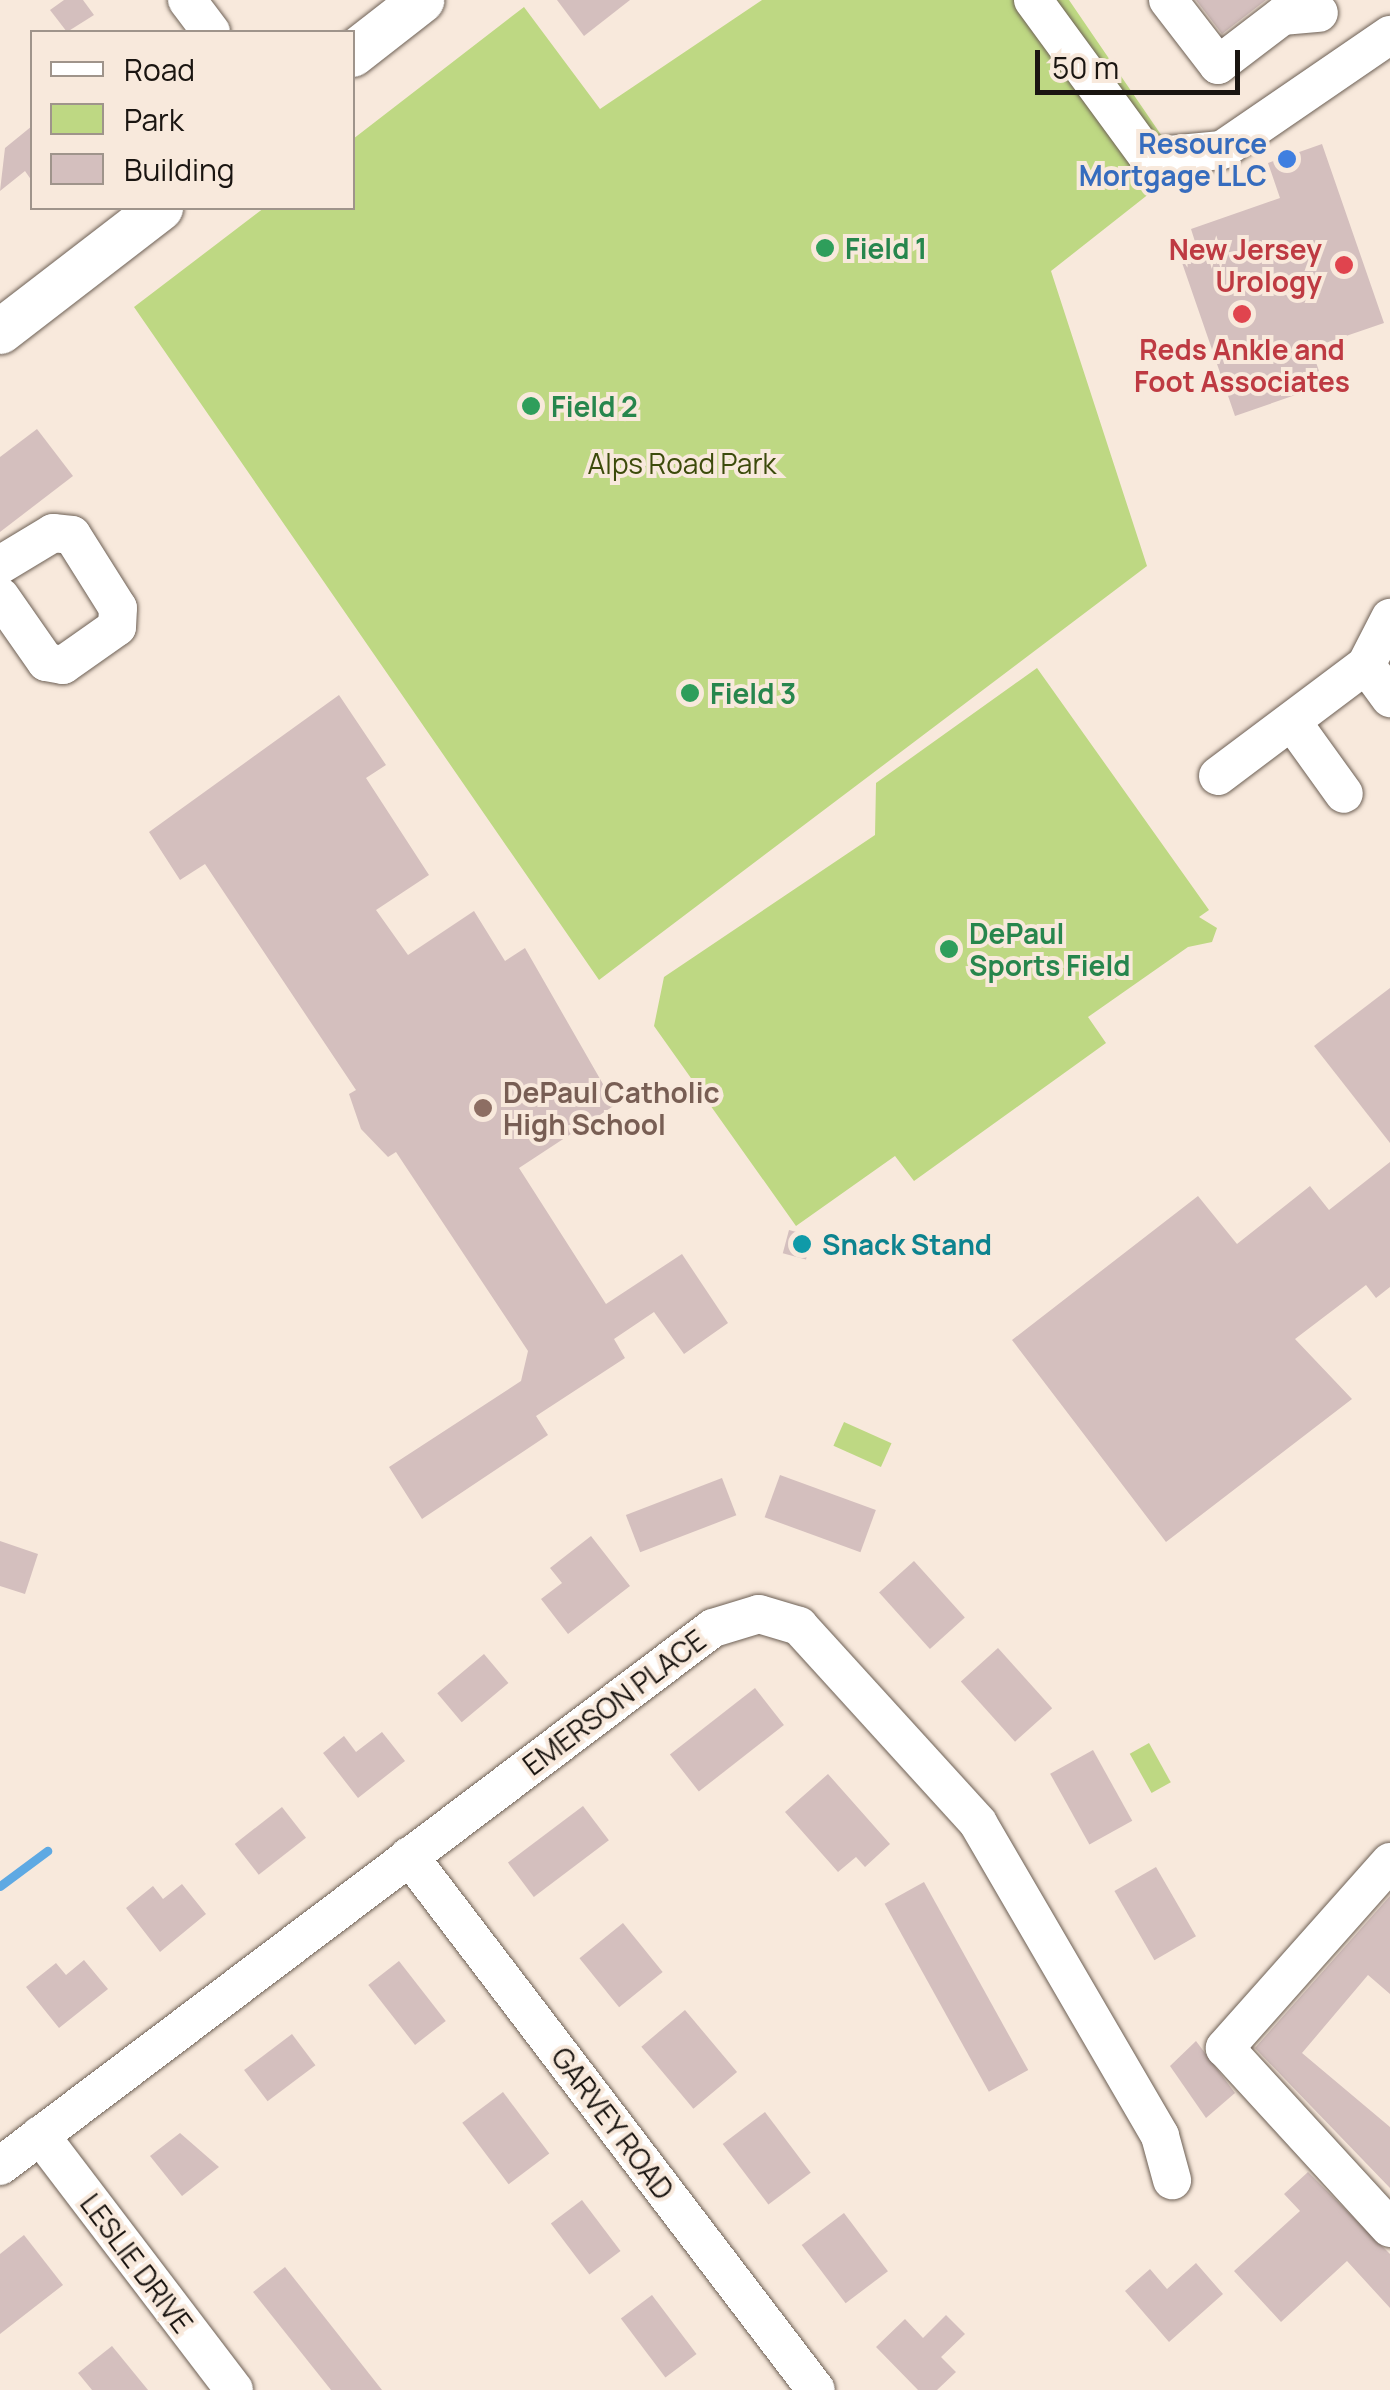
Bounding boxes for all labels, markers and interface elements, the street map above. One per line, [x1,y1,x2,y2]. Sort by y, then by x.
legend [30,30,355,210]
scale bar [1040,30,1245,92]
text: 50 m [1052,47,1119,88]
text: Road [124,49,195,90]
text: Park [124,99,184,140]
place label: Resource Mortgage LLC [1079,126,1267,192]
marker: Resource Mortgage LLC [1276,148,1298,170]
text: Building [124,149,235,190]
place label: Field 1 [845,231,927,265]
place label: New Jersey Urology [1169,232,1322,298]
marker: Field 1 [814,237,836,259]
marker: New Jersey Urology [1331,252,1357,278]
marker: Reds Ankle and Foot Associates [1229,301,1255,327]
place label: Reds Ankle and Foot Associates [1134,332,1350,398]
place label: Field 2 [551,389,638,423]
marker: Field 2 [520,395,542,417]
park label: Alps Road Park [588,446,776,480]
place label: Field 3 [710,676,796,710]
marker: Field 3 [679,682,701,704]
place label: DePaul Sports Field [969,916,1131,982]
marker: DePaul Sports Field [938,938,960,960]
place label: DePaul Catholic High School [503,1075,720,1141]
marker: DePaul Catholic High School [472,1097,494,1119]
place label: Snack Stand [822,1227,992,1261]
marker: Snack Stand [791,1233,813,1255]
street label: EMERSON PLACE [516,1622,712,1782]
street label: GARVEY ROAD [545,2040,681,2206]
street label: LESLIE DRIVE [74,2187,200,2339]

